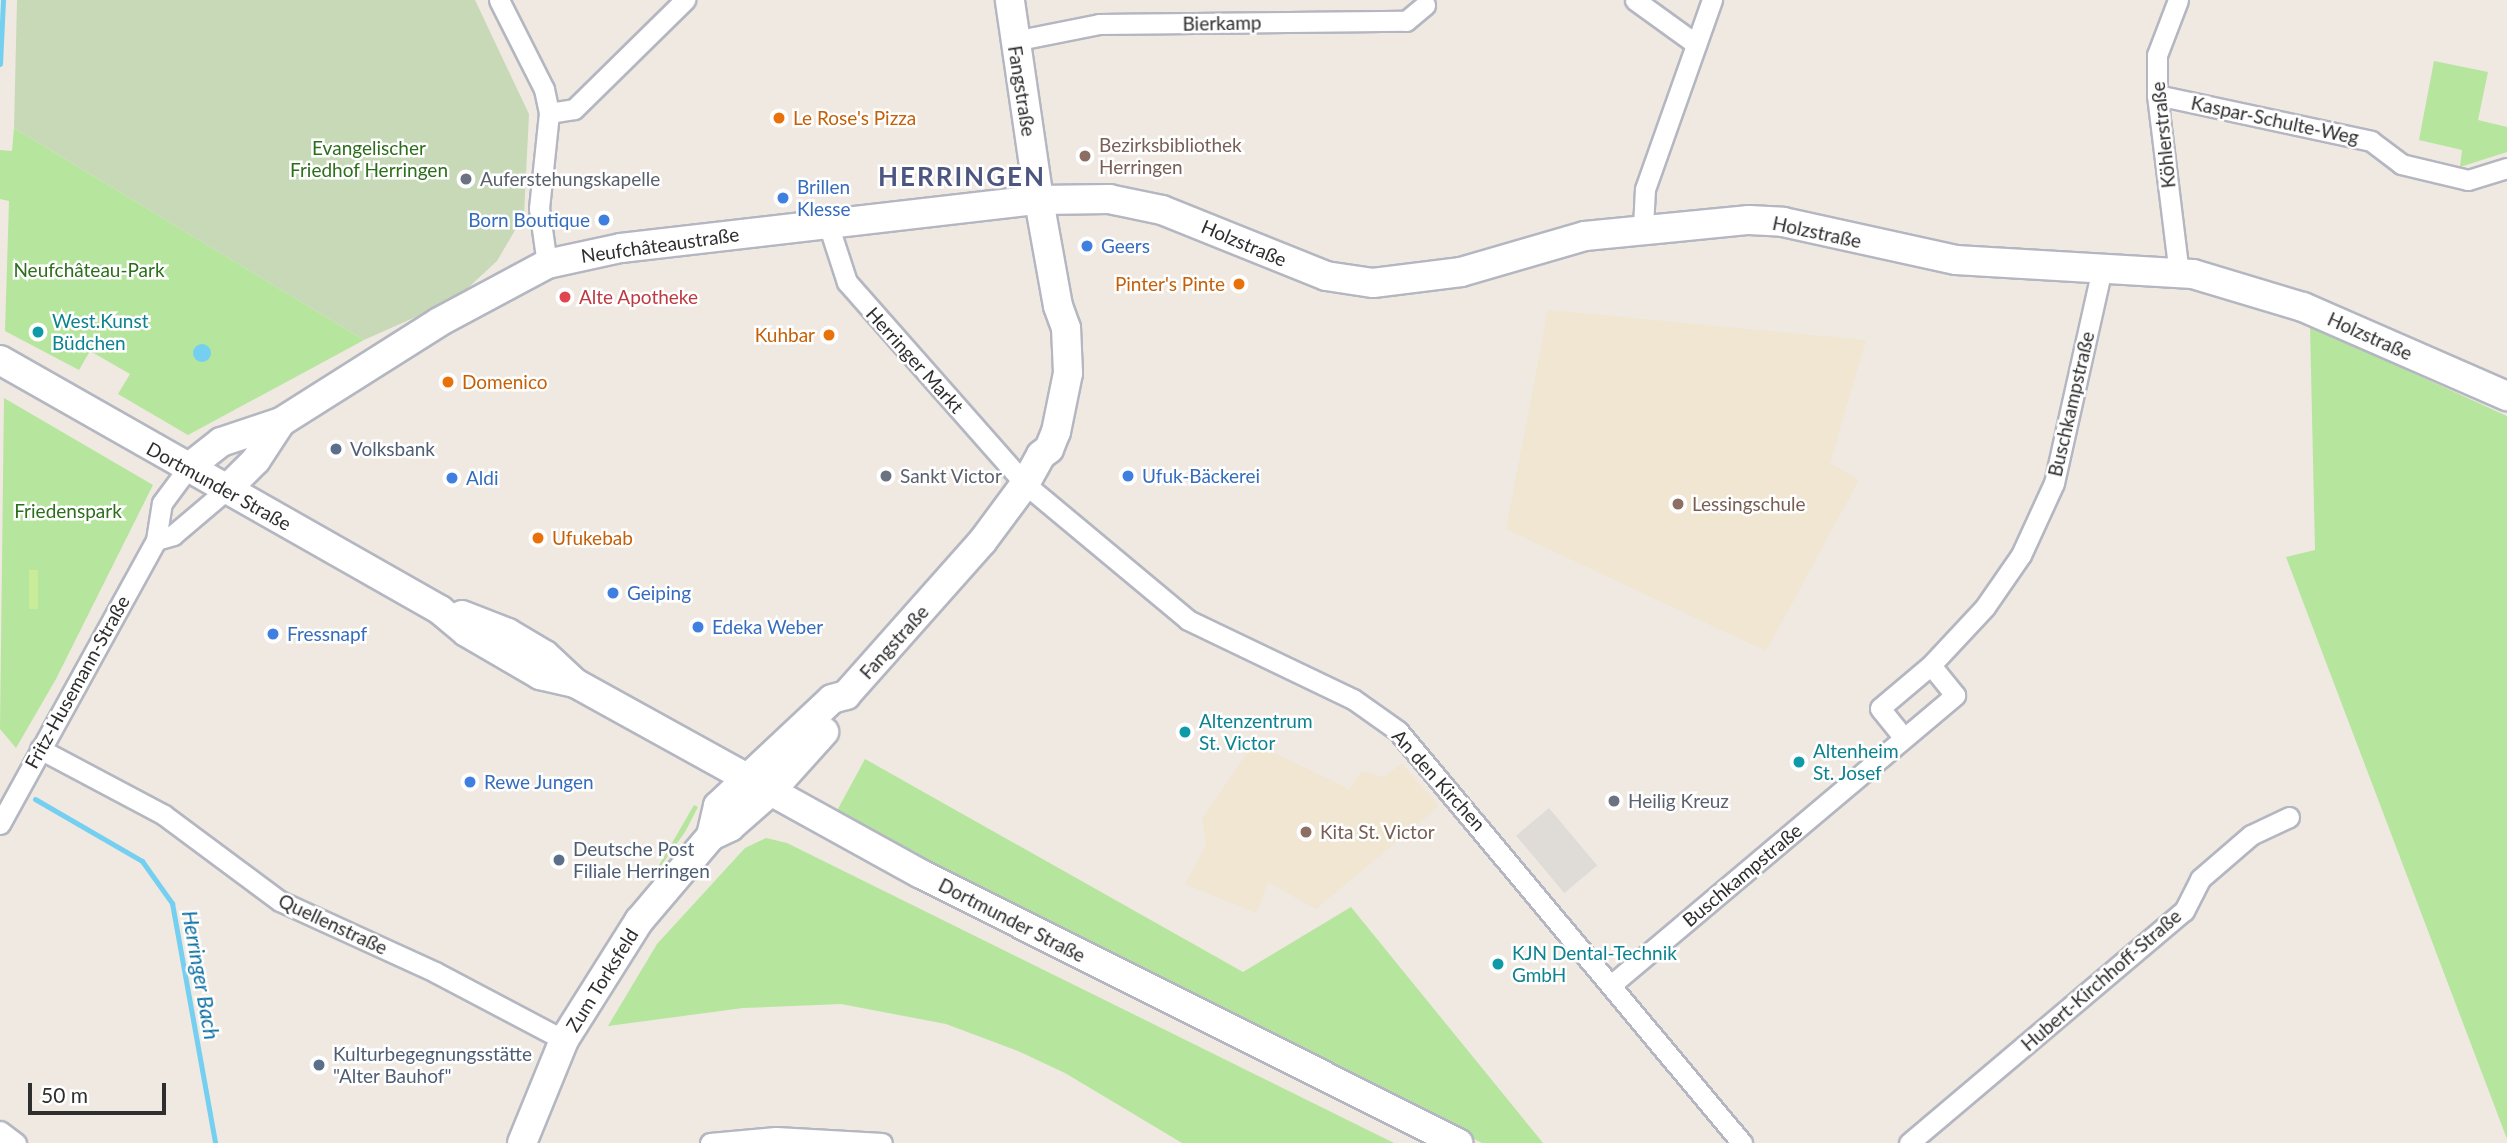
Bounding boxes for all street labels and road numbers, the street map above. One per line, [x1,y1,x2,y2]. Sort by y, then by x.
street label: Bierkamp [1182,11,1262,35]
street label: Fangstraße [1004,44,1040,138]
street label: Köhlerstraße [2146,81,2180,189]
street label: Kaspar-Schulte-Weg [2189,91,2361,149]
street label: Holzstraße [1770,211,1864,253]
street label: Holzstraße [1198,215,1290,271]
street label: Neufchâteaustraße [580,223,740,267]
street label: Herringer Markt [861,302,969,418]
street label: Holzstraße [2324,307,2416,365]
street label: Buschkampstraße [2043,329,2099,479]
street label: Dortmunder Straße [143,437,295,535]
street label: Fritz-Husemann-Straße [20,592,134,772]
street label: Fangstraße [855,600,933,684]
street label: An den Kirchen [1388,725,1490,835]
street label: Buschkampstraße [1678,819,1806,931]
street label: Dortmunder Straße [935,873,1089,967]
street label: Quellenstraße [275,889,391,959]
street label: Hubert-Kirchhoff-Straße [2016,904,2186,1056]
street label: Zum Torksfeld [561,924,643,1036]

